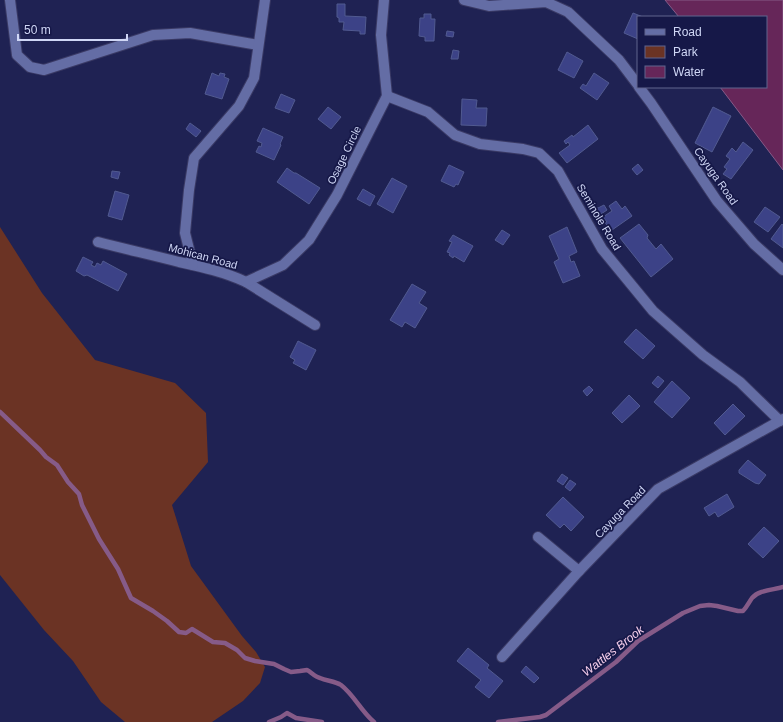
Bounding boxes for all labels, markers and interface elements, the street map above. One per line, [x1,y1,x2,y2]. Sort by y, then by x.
scale bar [18,16,127,42]
legend [637,16,767,88]
text: 50 m [24,23,51,37]
text: Road [673,25,702,39]
text: Park [673,45,699,59]
text: Water [673,65,705,79]
street label: Osage Circle [325,124,363,186]
street label: Cayuga Road [692,145,740,207]
street label: Seminole Road [574,182,624,252]
street label: Mohican Road [167,241,239,271]
street label: Cayuga Road [592,484,648,540]
water label: Wattles Brook [579,622,647,679]

